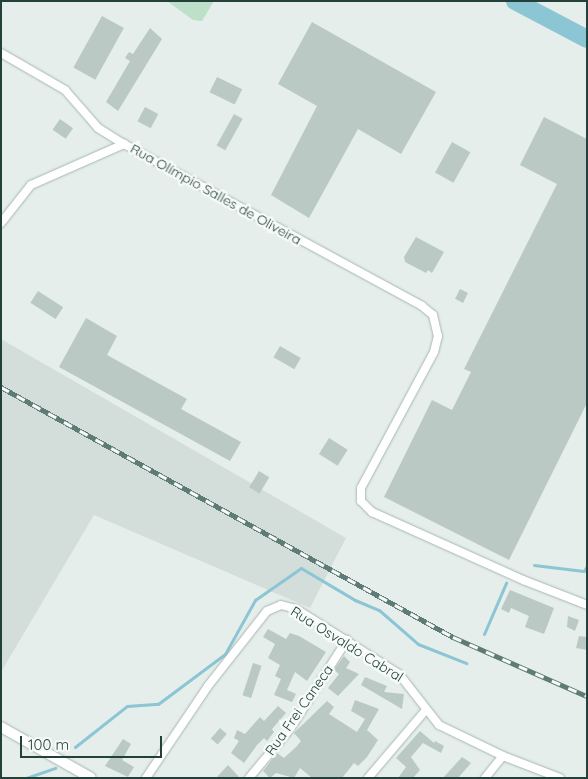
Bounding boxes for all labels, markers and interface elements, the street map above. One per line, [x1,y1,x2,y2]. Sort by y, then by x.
street label: Rua Olímpio Salles de Oliveira [128,140,304,248]
street label: Rua Osvaldo Cabral [288,603,406,685]
street label: Rua Frei Caneca [262,662,336,758]
scale bar [22,726,165,758]
text: 100 m [28,735,69,754]

